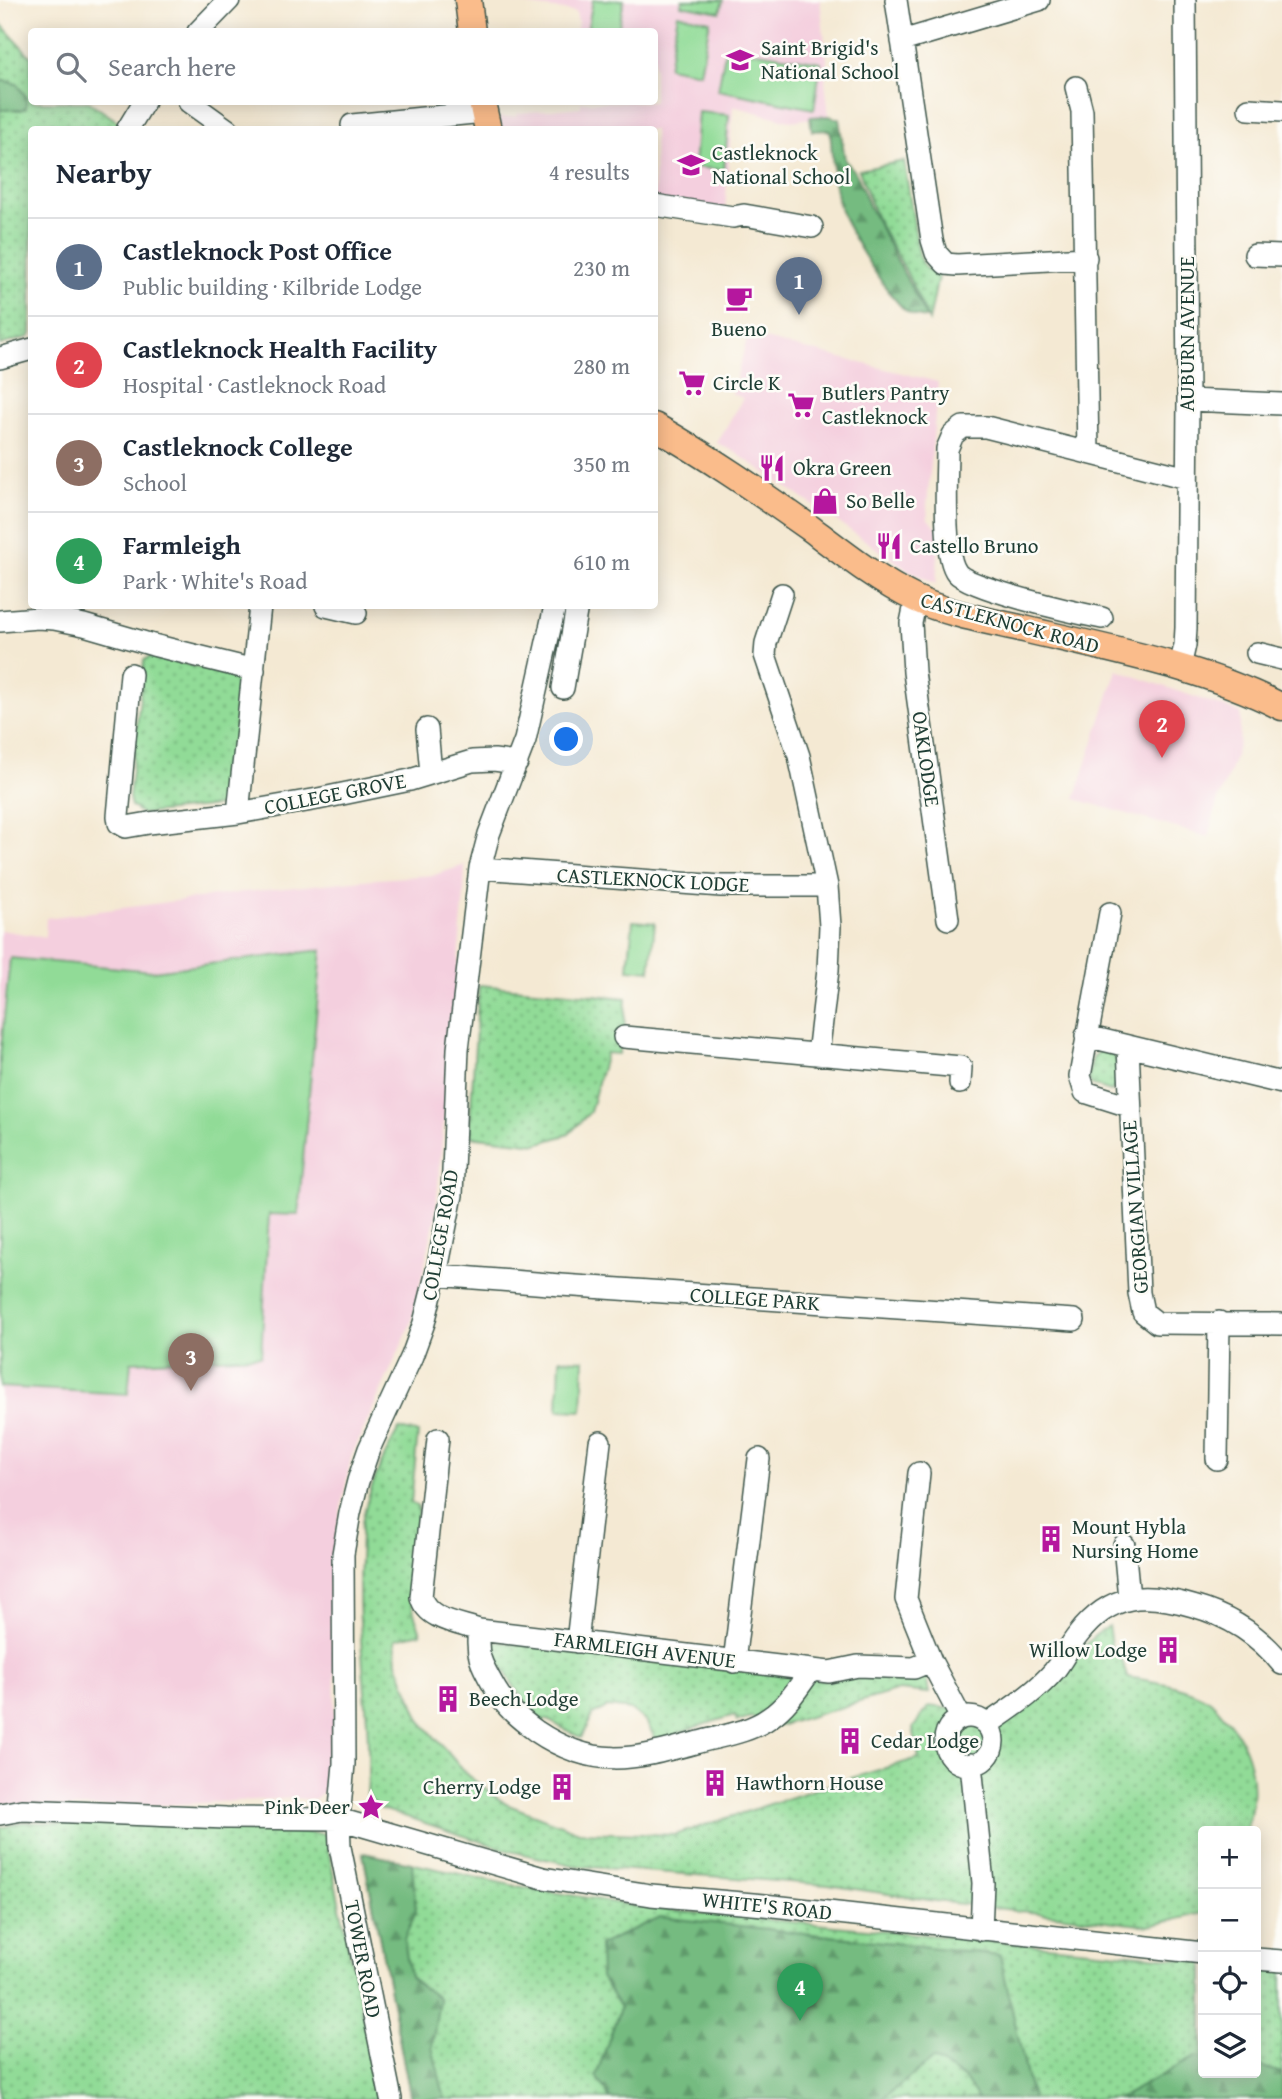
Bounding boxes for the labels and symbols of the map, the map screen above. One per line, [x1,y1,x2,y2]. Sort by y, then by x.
place label: Saint Brigid's National School [761,32,899,87]
school or university icon: Saint Brigid's National School [725,45,755,75]
place label: Castleknock National School [712,137,850,192]
school or university icon: Castleknock National School [676,150,706,180]
street label: AUBURN AVENUE [1171,256,1202,412]
pin: 1 [776,257,822,315]
cafe icon: Bueno [724,283,754,313]
place label: Bueno [711,313,767,344]
place label: Circle K [713,367,781,398]
supermarket icon: Circle K [677,368,707,398]
place label: Butlers Pantry Castleknock [822,377,950,432]
supermarket icon: Butlers Pantry Castleknock [786,390,816,420]
place label: Okra Green [793,452,892,483]
restaurant icon: Okra Green [757,453,787,483]
place label: So Belle [846,485,915,516]
shop icon: So Belle [810,486,840,516]
place label: Castello Bruno [910,530,1039,561]
restaurant icon: Castello Bruno [874,531,904,561]
street label: CASTLEKNOCK ROAD [917,584,1103,661]
pin: 2 [1139,700,1185,758]
street label: OAKLODGE [904,709,949,809]
your location [549,722,583,756]
street label: COLLEGE GROVE [261,764,409,822]
street label: CASTLEKNOCK LODGE [556,859,750,900]
street label: GEORGIAN VILLAGE [1113,1119,1156,1295]
street label: COLLEGE ROAD [413,1167,466,1303]
street label: COLLEGE PARK [689,1278,822,1319]
pin: 3 [168,1333,214,1391]
place label: Mount Hybla Nursing Home [1072,1511,1199,1566]
building icon: Mount Hybla Nursing Home [1036,1524,1066,1554]
street label: FARMLEIGH AVENUE [553,1623,738,1676]
place label: Willow Lodge [1029,1634,1147,1665]
building icon: Willow Lodge [1153,1635,1183,1665]
place label: Beech Lodge [469,1683,579,1714]
building icon: Beech Lodge [433,1684,463,1714]
place label: Cedar Lodge [871,1725,979,1756]
building icon: Cedar Lodge [835,1726,865,1756]
place label: Hawthorn House [736,1767,884,1798]
building icon: Hawthorn House [700,1768,730,1798]
place label: Cherry Lodge [423,1771,541,1802]
building icon: Cherry Lodge [547,1772,577,1802]
place label: Pink Deer [265,1791,350,1822]
place icon: Pink Deer [356,1792,386,1822]
street label: WHITE'S ROAD [700,1883,834,1928]
street label: TOWER ROAD [337,1897,390,2020]
pin: 4 [777,1963,823,2021]

